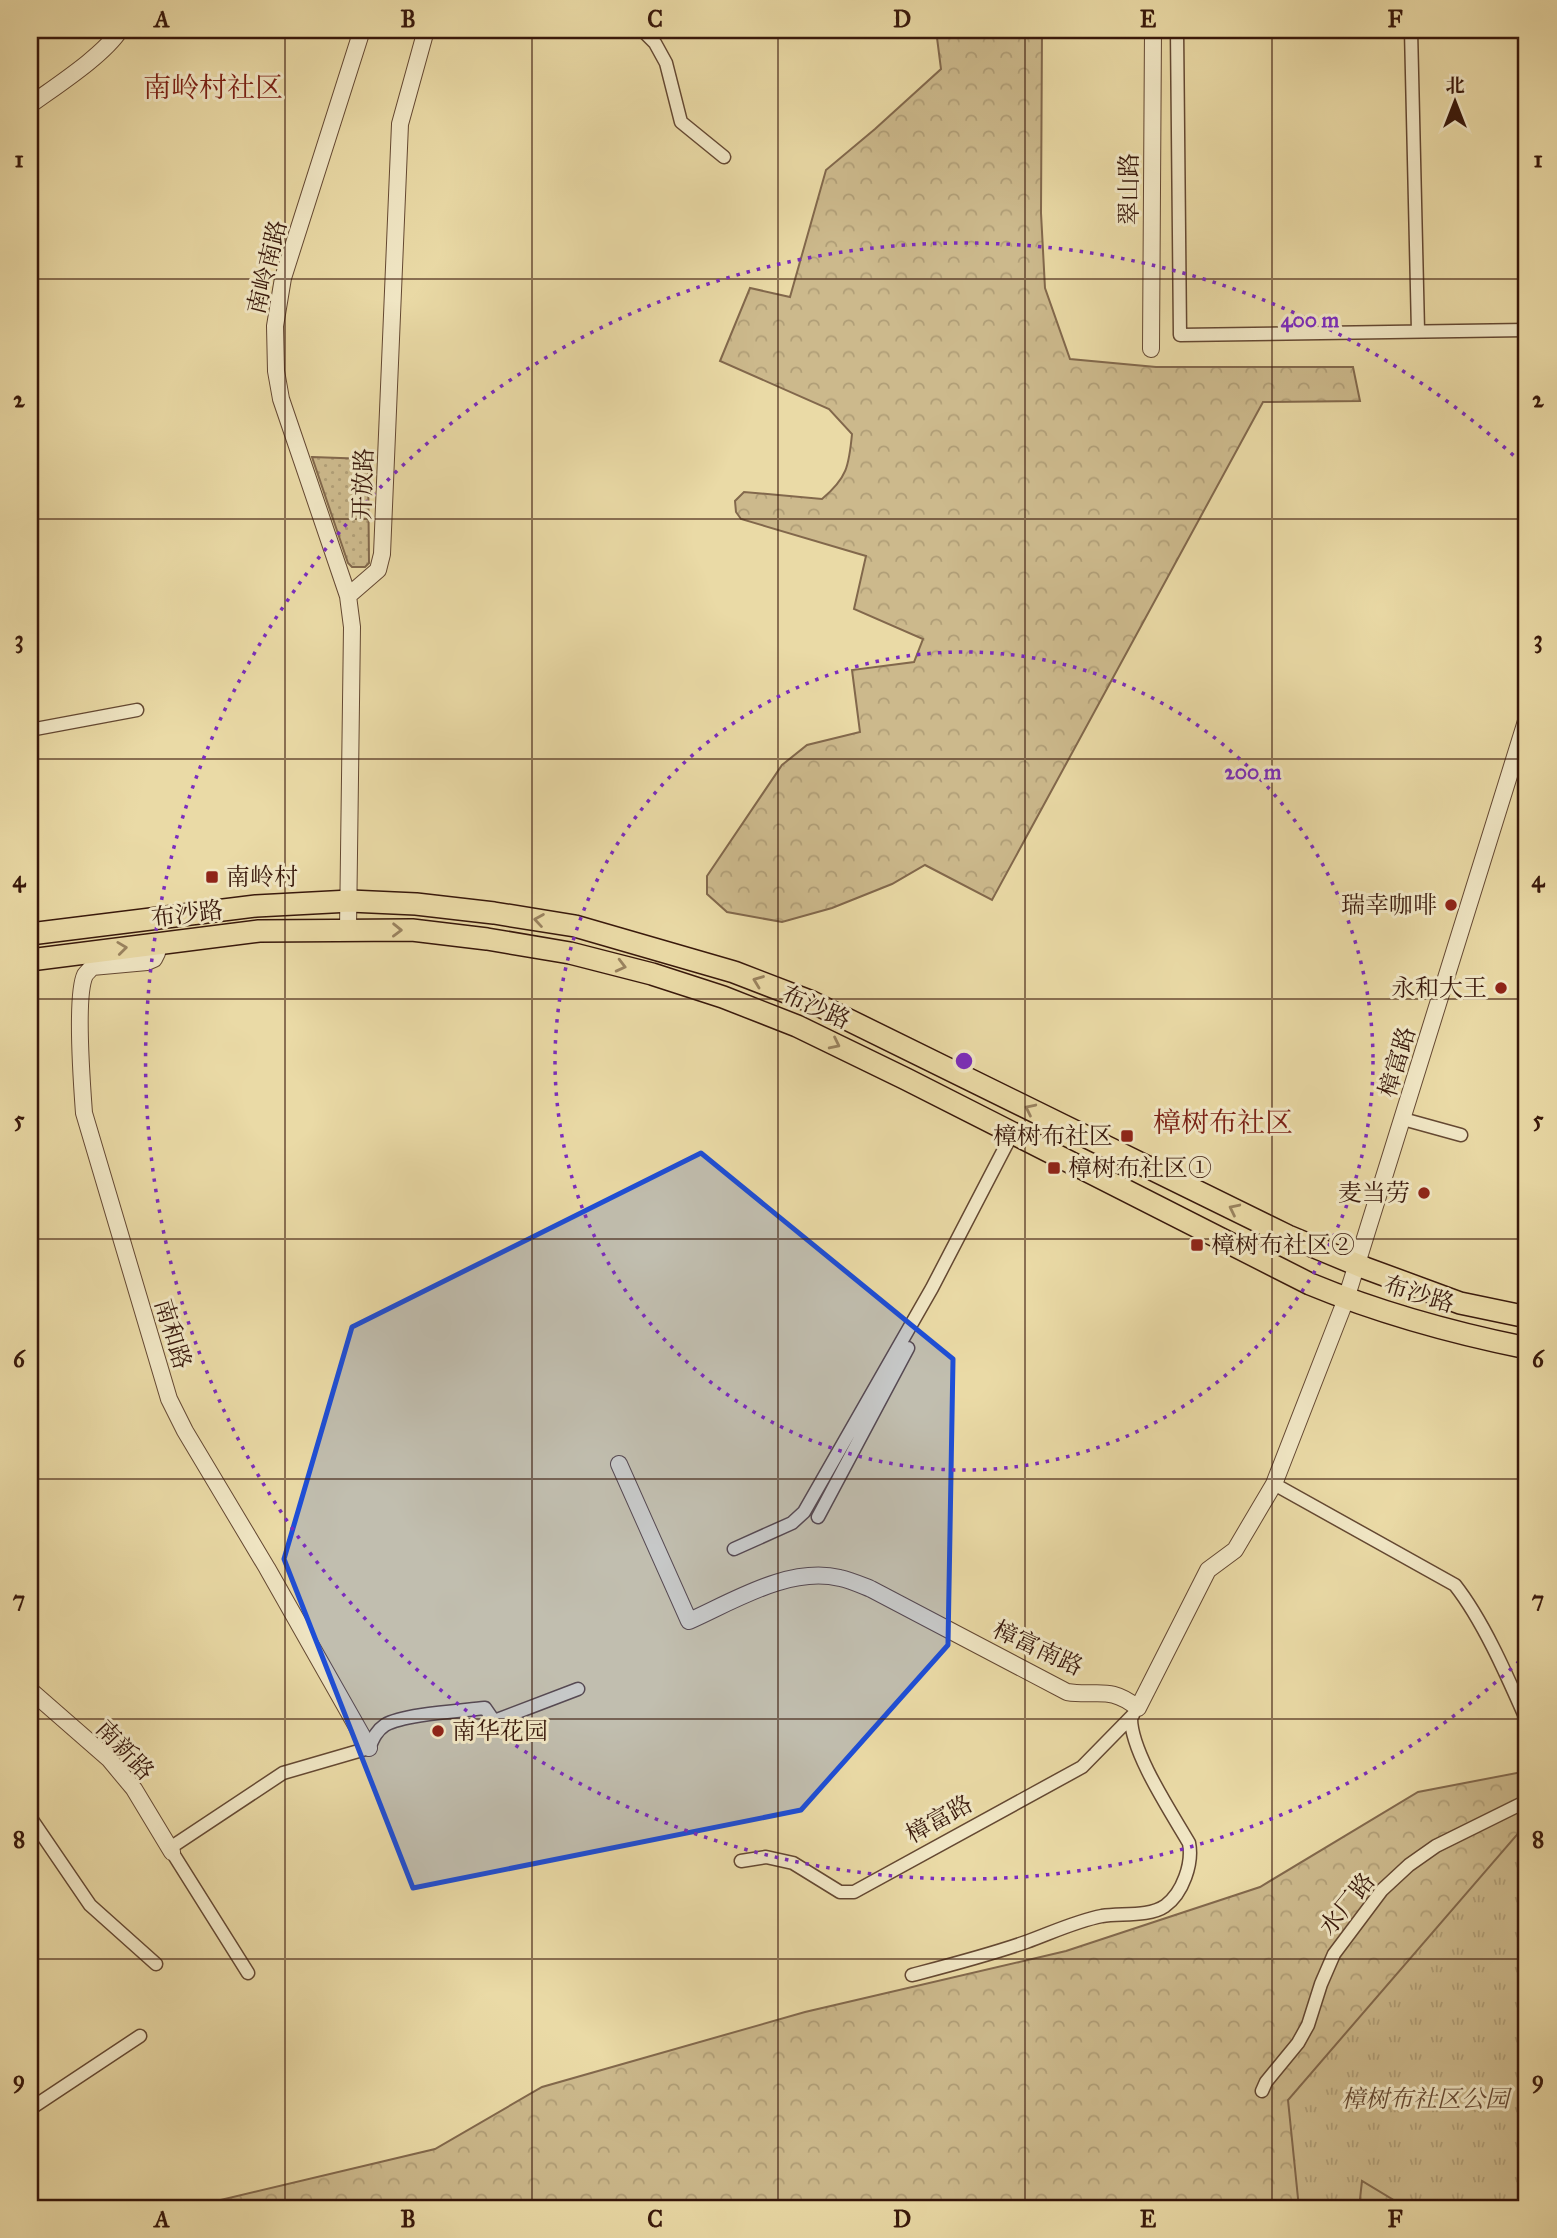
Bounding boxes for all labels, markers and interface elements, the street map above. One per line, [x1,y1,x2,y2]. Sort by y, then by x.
text: A [152,5,170,33]
text: B [400,5,416,33]
text: C [647,5,663,33]
text: D [893,5,911,33]
text: E [1140,5,1157,33]
text: F [1387,5,1403,33]
north arrow [1420,66,1490,136]
district label: 南岭村社区 [143,70,283,105]
text: 北 [1445,74,1465,97]
text: 1 [14,145,24,173]
text: 1 [1533,145,1543,173]
street label: 翠山路 [1114,153,1144,225]
street label: 南岭南路 [241,217,293,317]
text: 400 m [1281,307,1340,333]
text: 2 [13,385,25,413]
text: 2 [1532,385,1544,413]
street label: 开放路 [347,447,379,521]
text: 3 [14,625,24,654]
text: 3 [1533,625,1543,654]
text: 200 m [1225,759,1282,785]
place label: 南岭村 [226,862,298,892]
text: 4 [13,865,27,893]
text: 4 [1532,865,1546,893]
marker: 南岭村 [204,869,220,885]
place label: 瑞幸咖啡 [1341,890,1437,920]
street label: 布沙路 [149,895,225,933]
marker: 瑞幸咖啡 [1443,897,1459,913]
one-way arrow [533,913,545,928]
one-way arrow [392,922,403,938]
one-way arrow [116,940,128,955]
one-way arrow [615,958,627,972]
place label: 永和大王 [1391,973,1487,1003]
one-way arrow [752,975,764,989]
street label: 布沙路 [777,979,855,1035]
marker: 永和大王 [1493,980,1509,996]
street label: 樟富路 [1372,1023,1422,1101]
one-way arrow [828,1036,840,1050]
centre of rings [952,1049,976,1073]
one-way arrow [1025,1104,1037,1118]
text: 5 [14,1105,25,1133]
district label: 樟树布社区 [1153,1105,1293,1140]
text: 5 [1533,1105,1544,1133]
place label: 樟树布社区 [993,1121,1113,1151]
marker: 樟树布社区 [1119,1128,1135,1144]
place label: 樟树布社区① [1068,1153,1212,1183]
marker: 樟树布社区① [1046,1160,1062,1176]
place label: 麦当劳 [1338,1178,1410,1208]
marker: 麦当劳 [1416,1185,1432,1201]
one-way arrow [1229,1204,1241,1218]
place label: 樟树布社区② [1211,1230,1355,1260]
marker: 樟树布社区② [1189,1237,1205,1253]
street label: 布沙路 [1380,1269,1458,1319]
street label: 南和路 [148,1295,198,1373]
text: 6 [13,1345,26,1373]
text: 6 [1532,1345,1545,1373]
text: 7 [13,1585,25,1613]
text: 7 [1532,1585,1544,1613]
street label: 樟富南路 [988,1614,1088,1682]
street label: 南新路 [89,1713,161,1787]
place label: 南华花园 [452,1716,548,1746]
marker: 南华花园 [430,1723,446,1739]
street label: 樟富路 [900,1788,978,1850]
text: 8 [13,1825,25,1853]
text: 8 [1532,1825,1544,1853]
street label: 水厂路 [1313,1867,1381,1941]
text: 9 [13,2065,25,2094]
text: 9 [1532,2065,1544,2094]
park label: 樟树布社区公园 [1341,2084,1513,2114]
text: A [152,2205,170,2233]
text: B [400,2205,416,2233]
text: C [647,2205,663,2233]
text: D [893,2205,911,2233]
text: E [1140,2205,1157,2233]
text: F [1387,2205,1403,2233]

